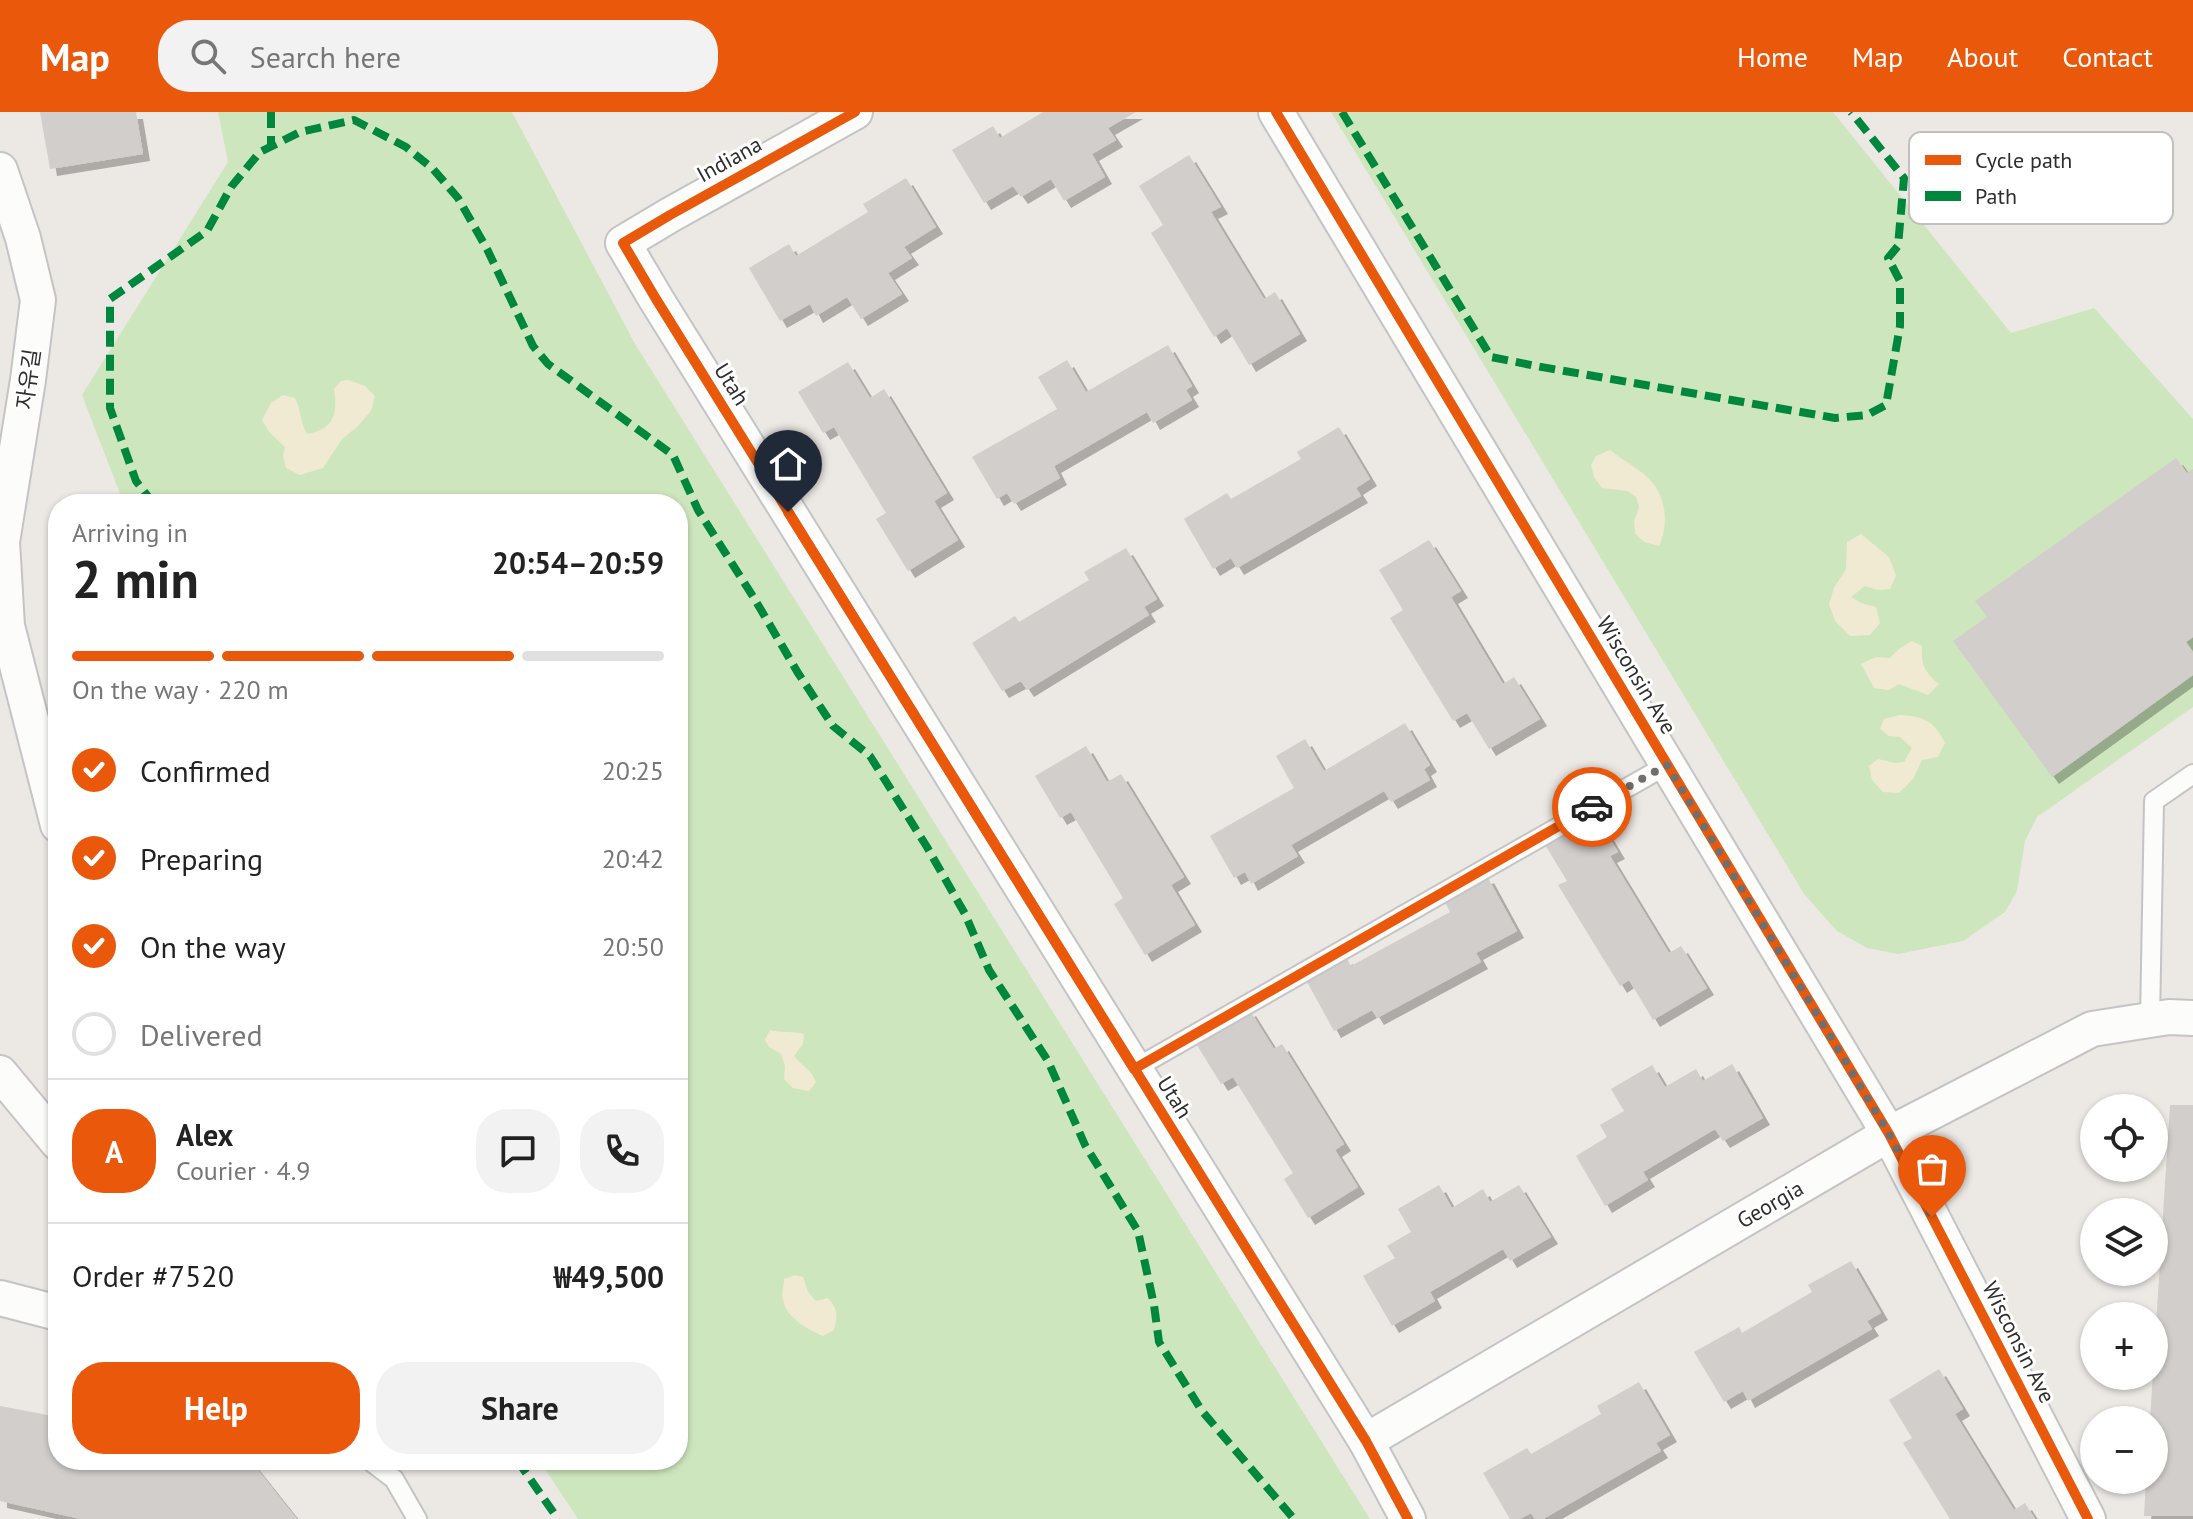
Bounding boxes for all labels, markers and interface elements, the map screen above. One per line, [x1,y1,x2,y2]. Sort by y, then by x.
search box [158,20,718,92]
text: Map [40,32,110,81]
icon: search [186,34,230,78]
text: Search here [250,37,401,76]
text: Home [1737,38,1808,75]
text: Map [1852,38,1903,75]
text: About [1947,38,2018,75]
text: Contact [2062,38,2153,75]
street label: Indiana [692,130,766,188]
legend [1909,132,2173,224]
text: Cycle path [1975,146,2072,174]
text: Path [1975,182,2017,210]
street label: 자유길 [10,347,46,411]
street label: Utah [708,358,756,410]
pin [754,430,822,512]
icon: home [766,442,810,486]
text: Arriving in [72,516,188,549]
text: 20:54–20:59 [492,543,664,582]
text: 2 min [72,545,199,612]
street label: Wisconsin Ave [1591,611,1683,739]
text: On the way · 220 m [72,673,289,706]
icon: check [72,748,116,792]
text: Confirmed [140,751,271,790]
text: 20:25 [602,754,664,787]
courier [1552,767,1632,847]
icon: car [1570,785,1614,829]
icon: check [72,836,116,880]
text: Preparing [140,839,263,878]
text: 20:42 [602,842,664,875]
icon: check [72,924,116,968]
text: On the way [140,927,286,966]
text: 20:50 [602,930,664,963]
text: Delivered [140,1015,263,1054]
street label: Utah [1151,1071,1199,1123]
map controls [2080,1094,2168,1494]
button: locate [2080,1094,2168,1182]
button: chat [476,1109,560,1193]
button: phone [580,1109,664,1193]
text: Alex [176,1115,233,1154]
text: A [105,1132,123,1171]
pin [1898,1135,1966,1217]
icon: bag [1910,1147,1954,1191]
text: Courier · 4.9 [176,1154,310,1187]
street label: Georgia [1732,1174,1808,1234]
button: layers [2080,1198,2168,1286]
text: Order #7520 [72,1256,234,1295]
text: ₩49,500 [554,1257,664,1296]
street label: Wisconsin Ave [1976,1277,2062,1407]
button: + [2080,1302,2168,1390]
button: Help [72,1362,360,1454]
button: Share [376,1362,664,1454]
button: − [2080,1406,2168,1494]

